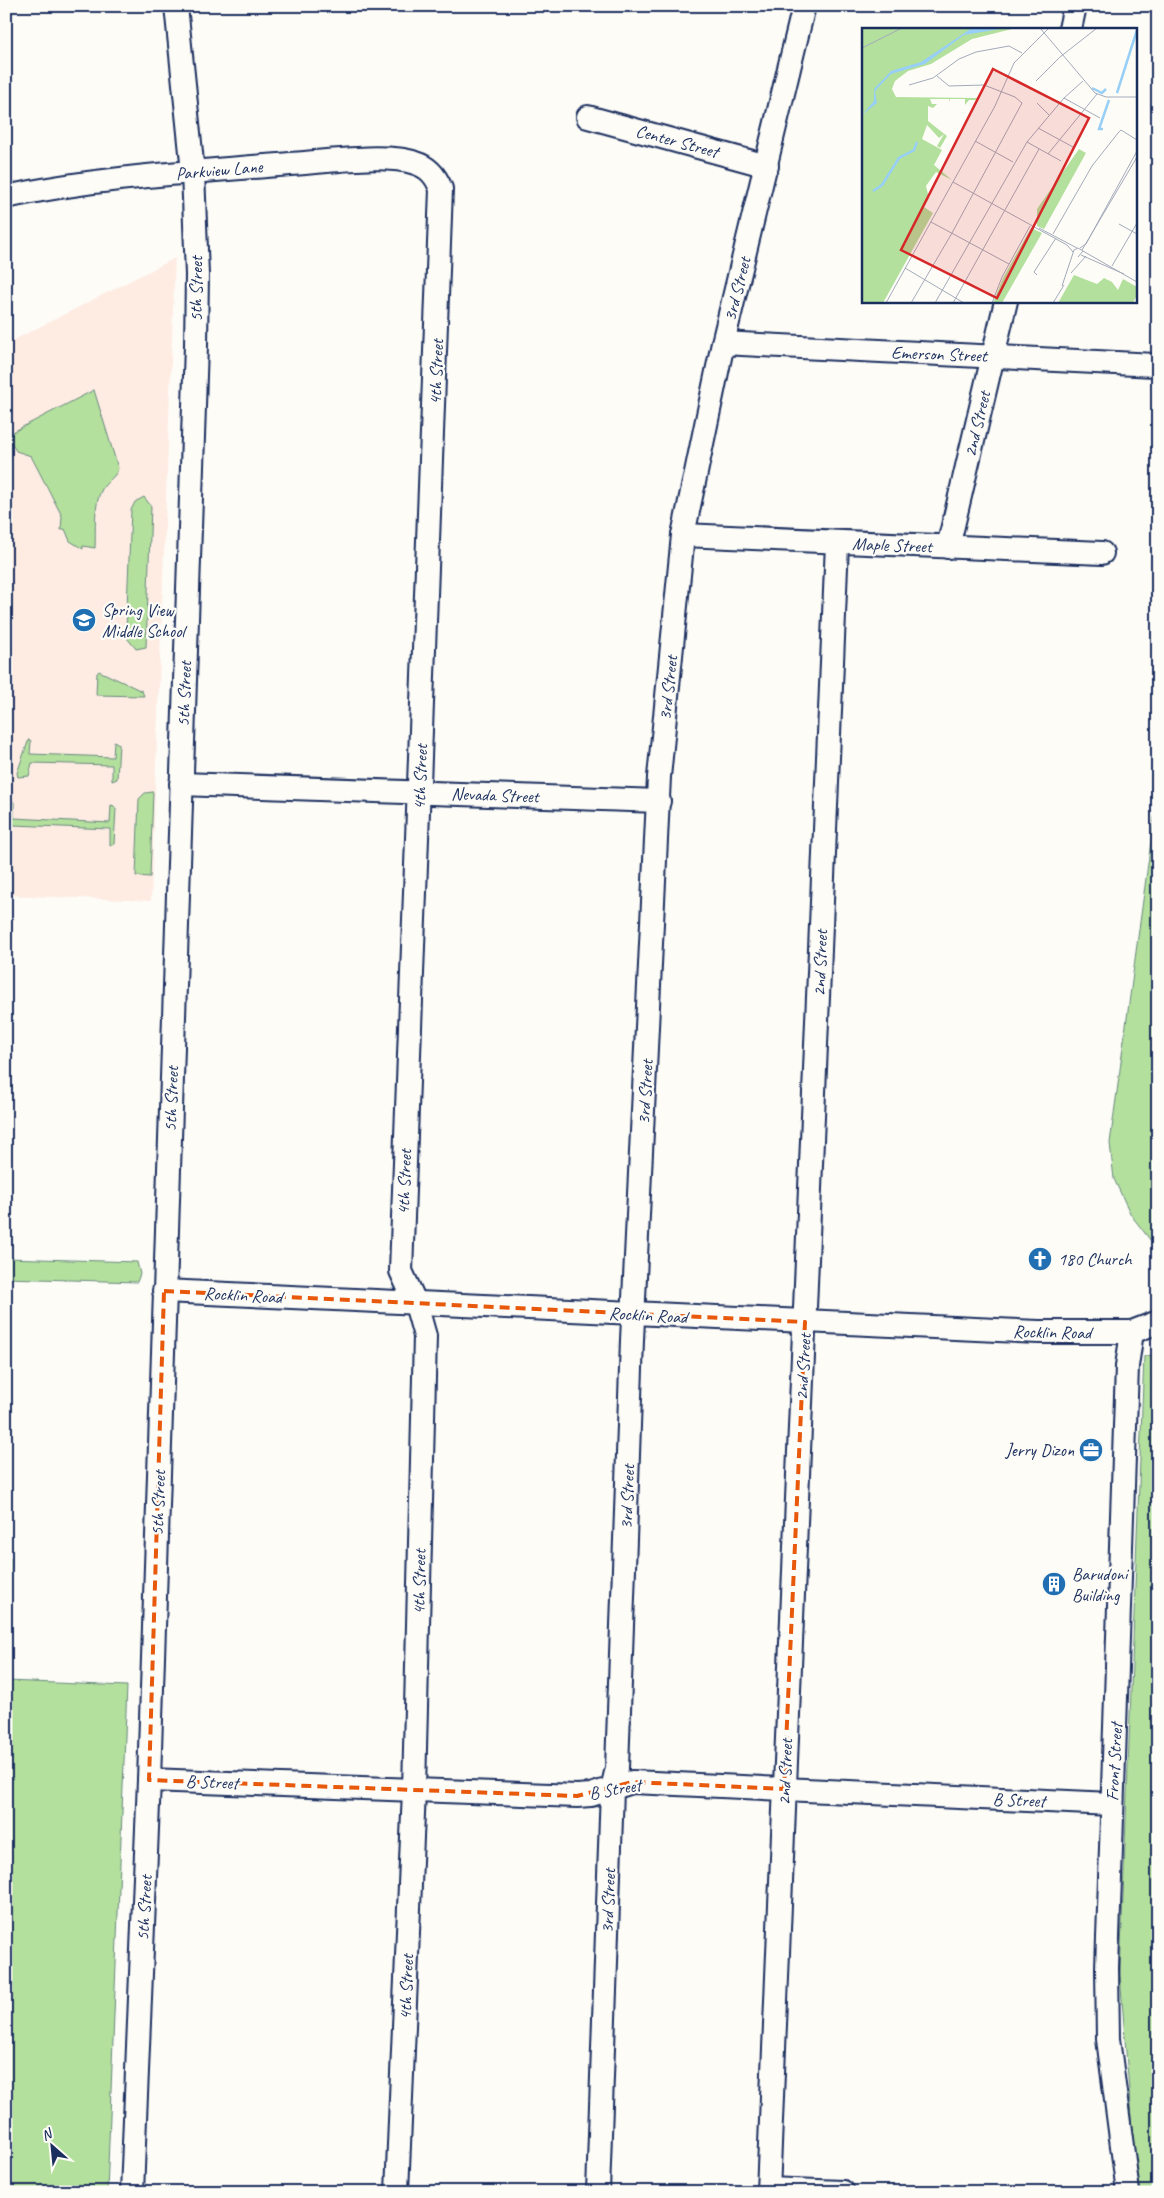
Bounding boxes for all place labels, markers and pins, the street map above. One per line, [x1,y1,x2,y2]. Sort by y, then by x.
place label: Spring View Middle School [102,599,188,642]
school or university icon: Spring View Middle School [71,607,97,633]
church icon: 180 Church [1027,1246,1053,1272]
place label: 180 Church [1058,1248,1133,1270]
office icon: Jerry Dizon [1078,1437,1104,1463]
place label: Jerry Dizon [1004,1439,1075,1461]
place label: Barudoni Building [1072,1563,1130,1606]
building icon: Barudoni Building [1041,1571,1067,1597]

